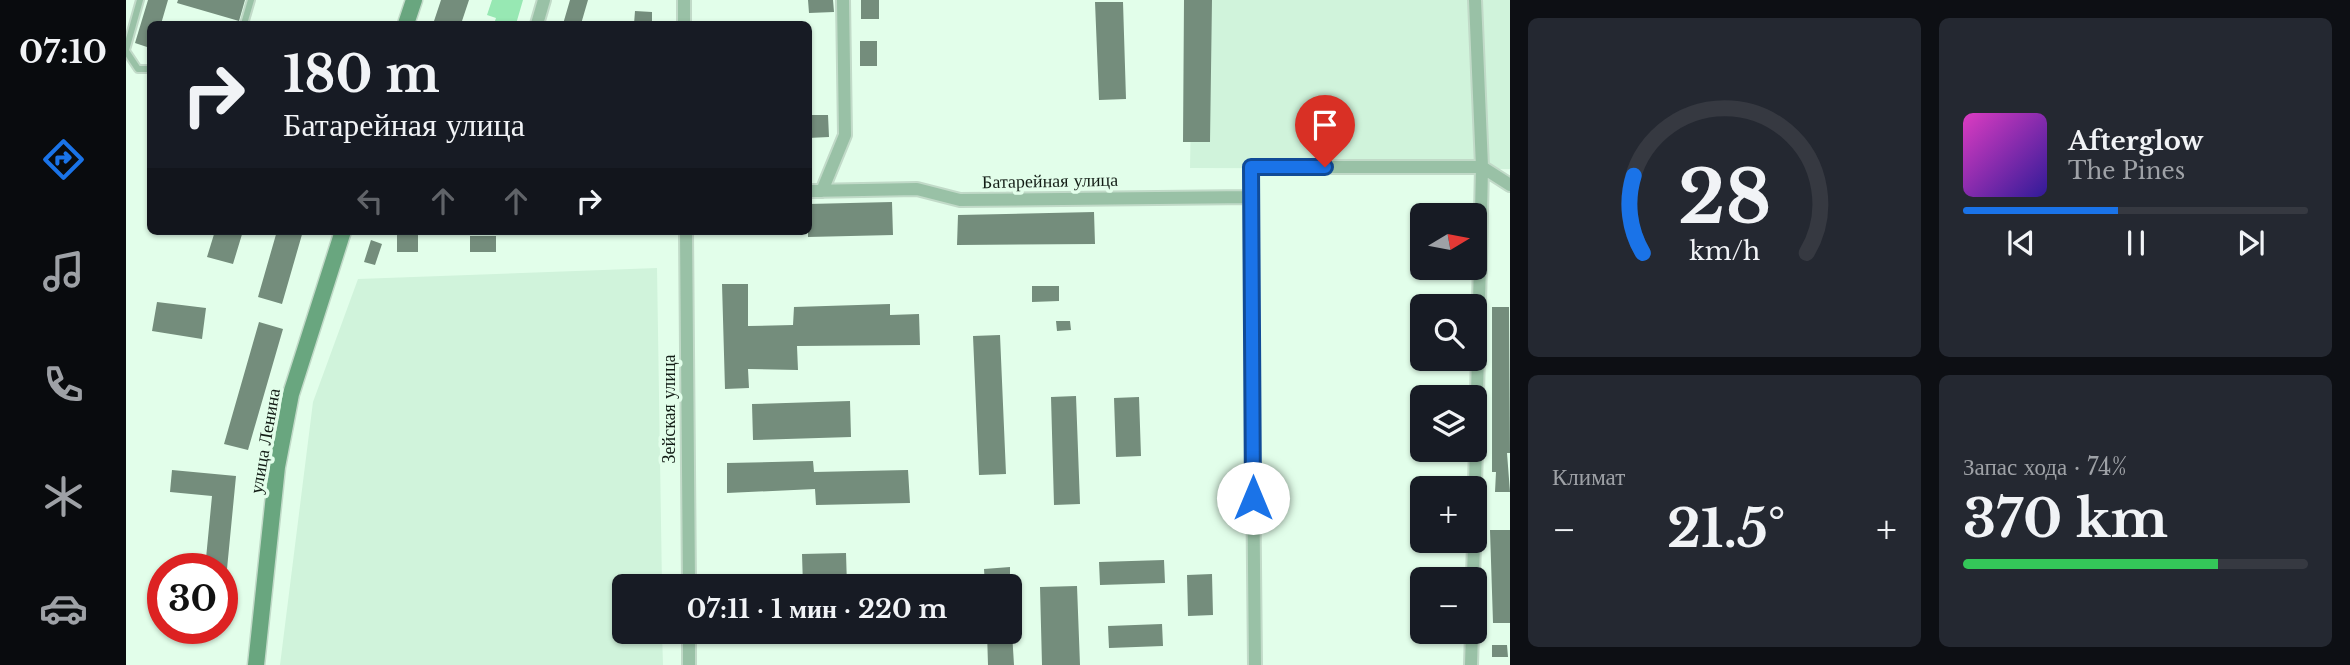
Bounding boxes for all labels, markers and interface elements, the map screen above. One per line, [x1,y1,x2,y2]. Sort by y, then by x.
text: 07:10 [19,32,107,72]
text: 180 m [283,44,440,105]
icon: right [168,49,259,140]
pin [1295,95,1355,167]
text: Батарейная улица [283,105,525,145]
icon: arrive [1306,106,1344,144]
text: Afterglow [2068,125,2204,157]
icon: directions [39,135,88,184]
text: 28 [1678,153,1771,244]
text: The Pines [2068,157,2185,185]
street label: Батарейная улица [982,169,1118,193]
icon: left [351,182,389,220]
icon: ahead [424,182,462,220]
icon: ahead [497,182,535,220]
icon: right [570,182,608,220]
north arrow [1410,203,1488,280]
map controls [1410,203,1487,644]
icon: previous [2002,224,2040,262]
icon: pause [2117,224,2155,262]
icon: next [2232,224,2270,262]
text: km/h [1689,236,1760,267]
icon: music [39,247,88,296]
button: search [1410,294,1487,371]
street label: Зейская улица [658,354,680,463]
icon: phone [39,360,88,409]
button: layers [1410,385,1487,462]
street label: улица Ленина [245,387,285,495]
text: Запас хода · 74% [1963,453,2127,481]
position arrow [1216,461,1290,535]
text: Климат [1552,463,1625,491]
icon: climate [39,472,88,521]
button: + [1410,476,1487,553]
text: 370 km [1963,487,2168,551]
text: 21.5° [1667,497,1785,561]
text: − [1552,506,1576,553]
text: + [1876,506,1897,553]
speed limit sign: 30 [147,553,238,644]
button: − [1410,567,1487,644]
icon: car [39,584,88,633]
text: 07:11 · 1 мин · 220 m [687,593,947,625]

